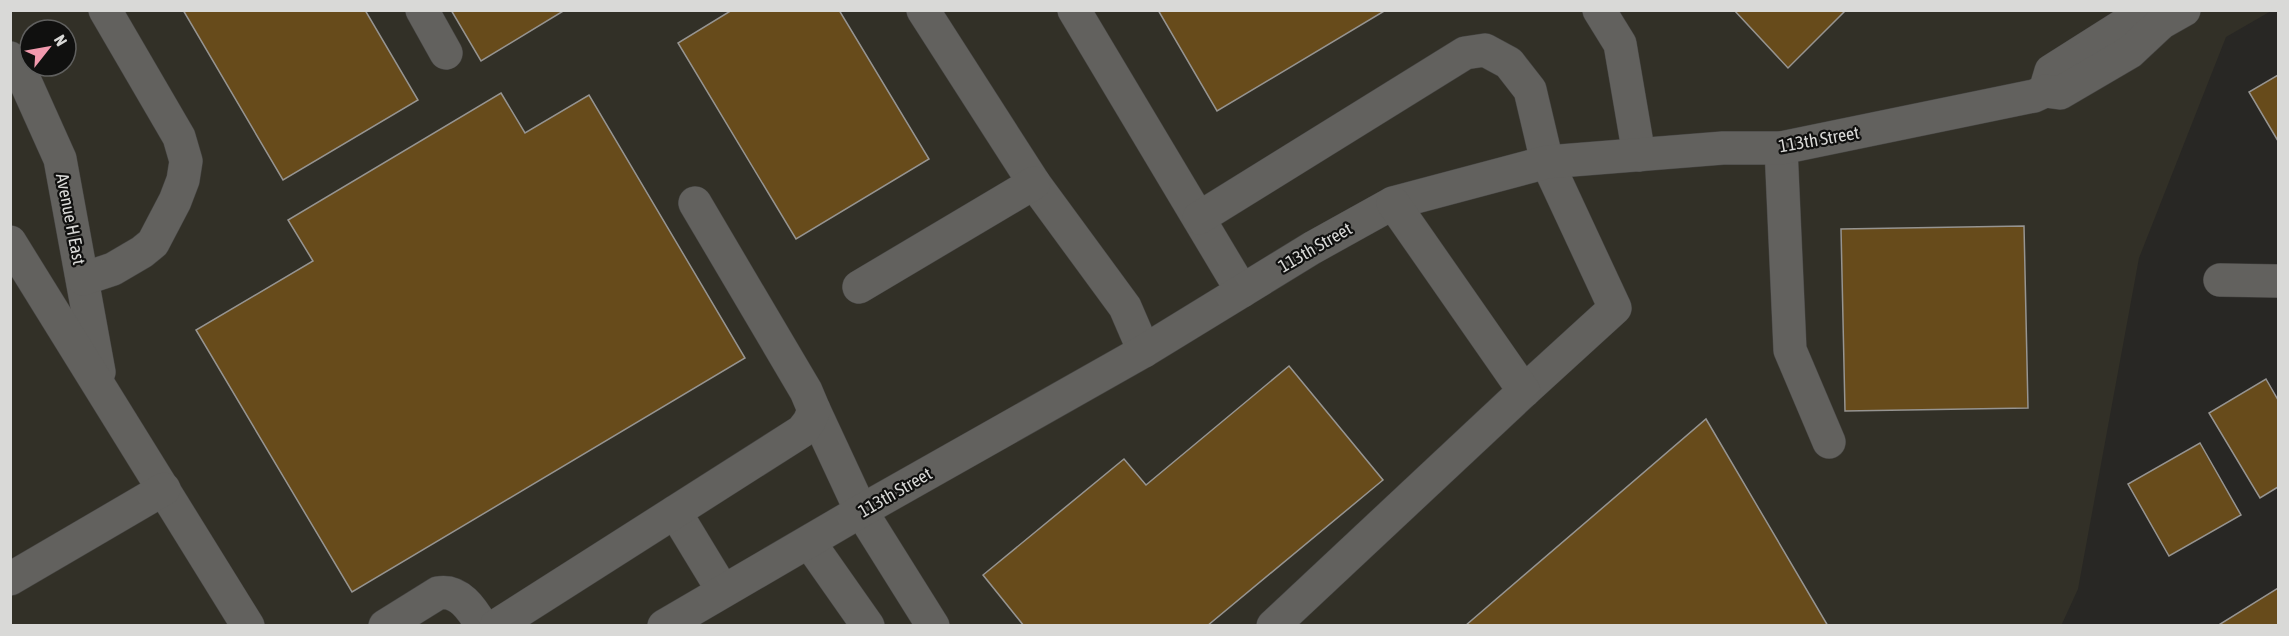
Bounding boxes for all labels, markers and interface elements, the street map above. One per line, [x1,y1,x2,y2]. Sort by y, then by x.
north arrow [18,18,78,78]
text: N [51,32,71,49]
street label: 113th Street [1777,122,1861,156]
street label: Avenue H East [52,171,90,267]
street label: 113th Street [1275,218,1355,276]
street label: 113th Street [855,463,935,521]

